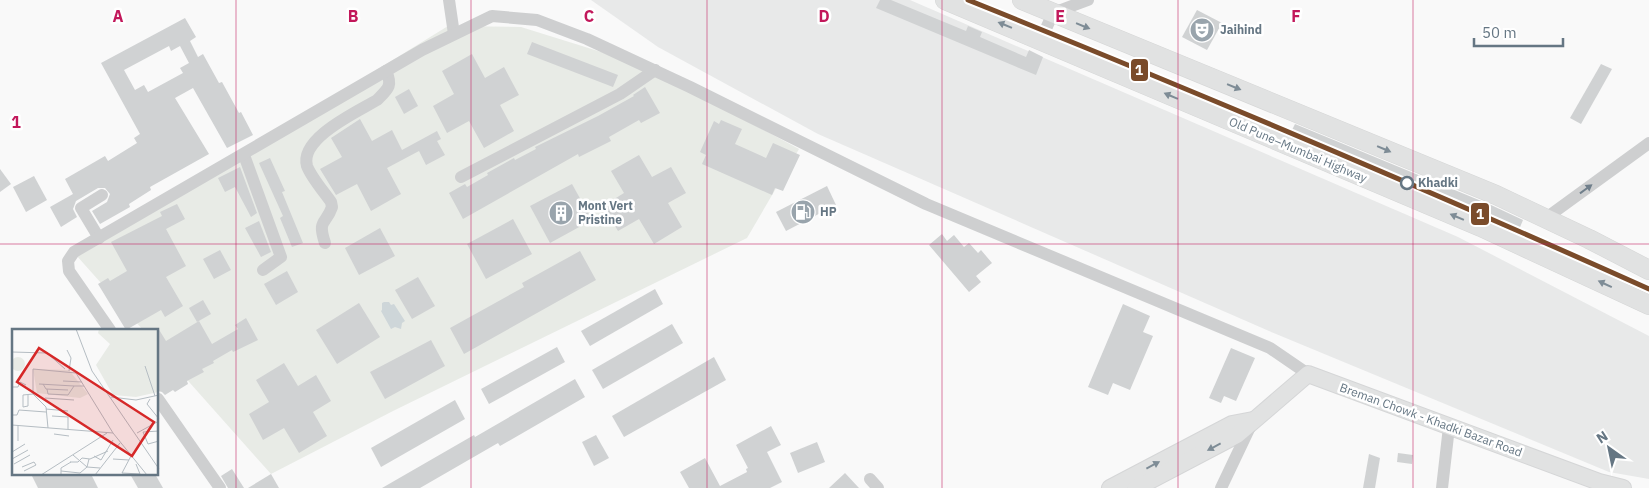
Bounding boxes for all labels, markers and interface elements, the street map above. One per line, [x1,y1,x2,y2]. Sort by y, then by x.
text: A [113,6,124,26]
text: B [348,6,359,26]
text: C [584,6,594,26]
text: D [818,6,830,26]
text: E [1055,6,1065,26]
text: F [1291,6,1301,26]
scale bar [1474,15,1563,47]
theatre icon: Jaihind [1189,17,1215,43]
one-way arrow [997,21,1012,29]
one-way arrow [1076,22,1090,30]
place label: Jaihind [1220,22,1262,37]
text: 50 m [1482,23,1517,42]
line badge: 1 [1130,58,1149,82]
text: 1 [1135,61,1144,79]
one-way arrow [1226,84,1241,92]
one-way arrow [1164,91,1178,99]
text: 1 [11,112,21,132]
street label: Old Pune–Mumbai Highway [1227,114,1369,185]
one-way arrow [1377,146,1391,154]
place label: Khadki [1418,175,1458,190]
marker: Khadki [1400,176,1414,190]
one-way arrow [1579,184,1592,195]
place label: Mont Vert Pristine [578,198,633,227]
fuel station icon: HP [790,199,816,225]
building icon: Mont Vert Pristine [548,200,574,226]
line badge: 1 [1470,202,1490,226]
place label: HP [820,204,837,219]
text: 1 [1476,205,1485,223]
one-way arrow [1450,213,1464,221]
one-way arrow [1598,279,1612,287]
inset map [12,329,159,476]
street label: Breman Chowk - Khadki Bazar Road [1338,379,1525,460]
north arrow [1584,423,1634,473]
text: N [1593,427,1611,447]
one-way arrow [1207,443,1220,452]
one-way arrow [1146,461,1160,470]

